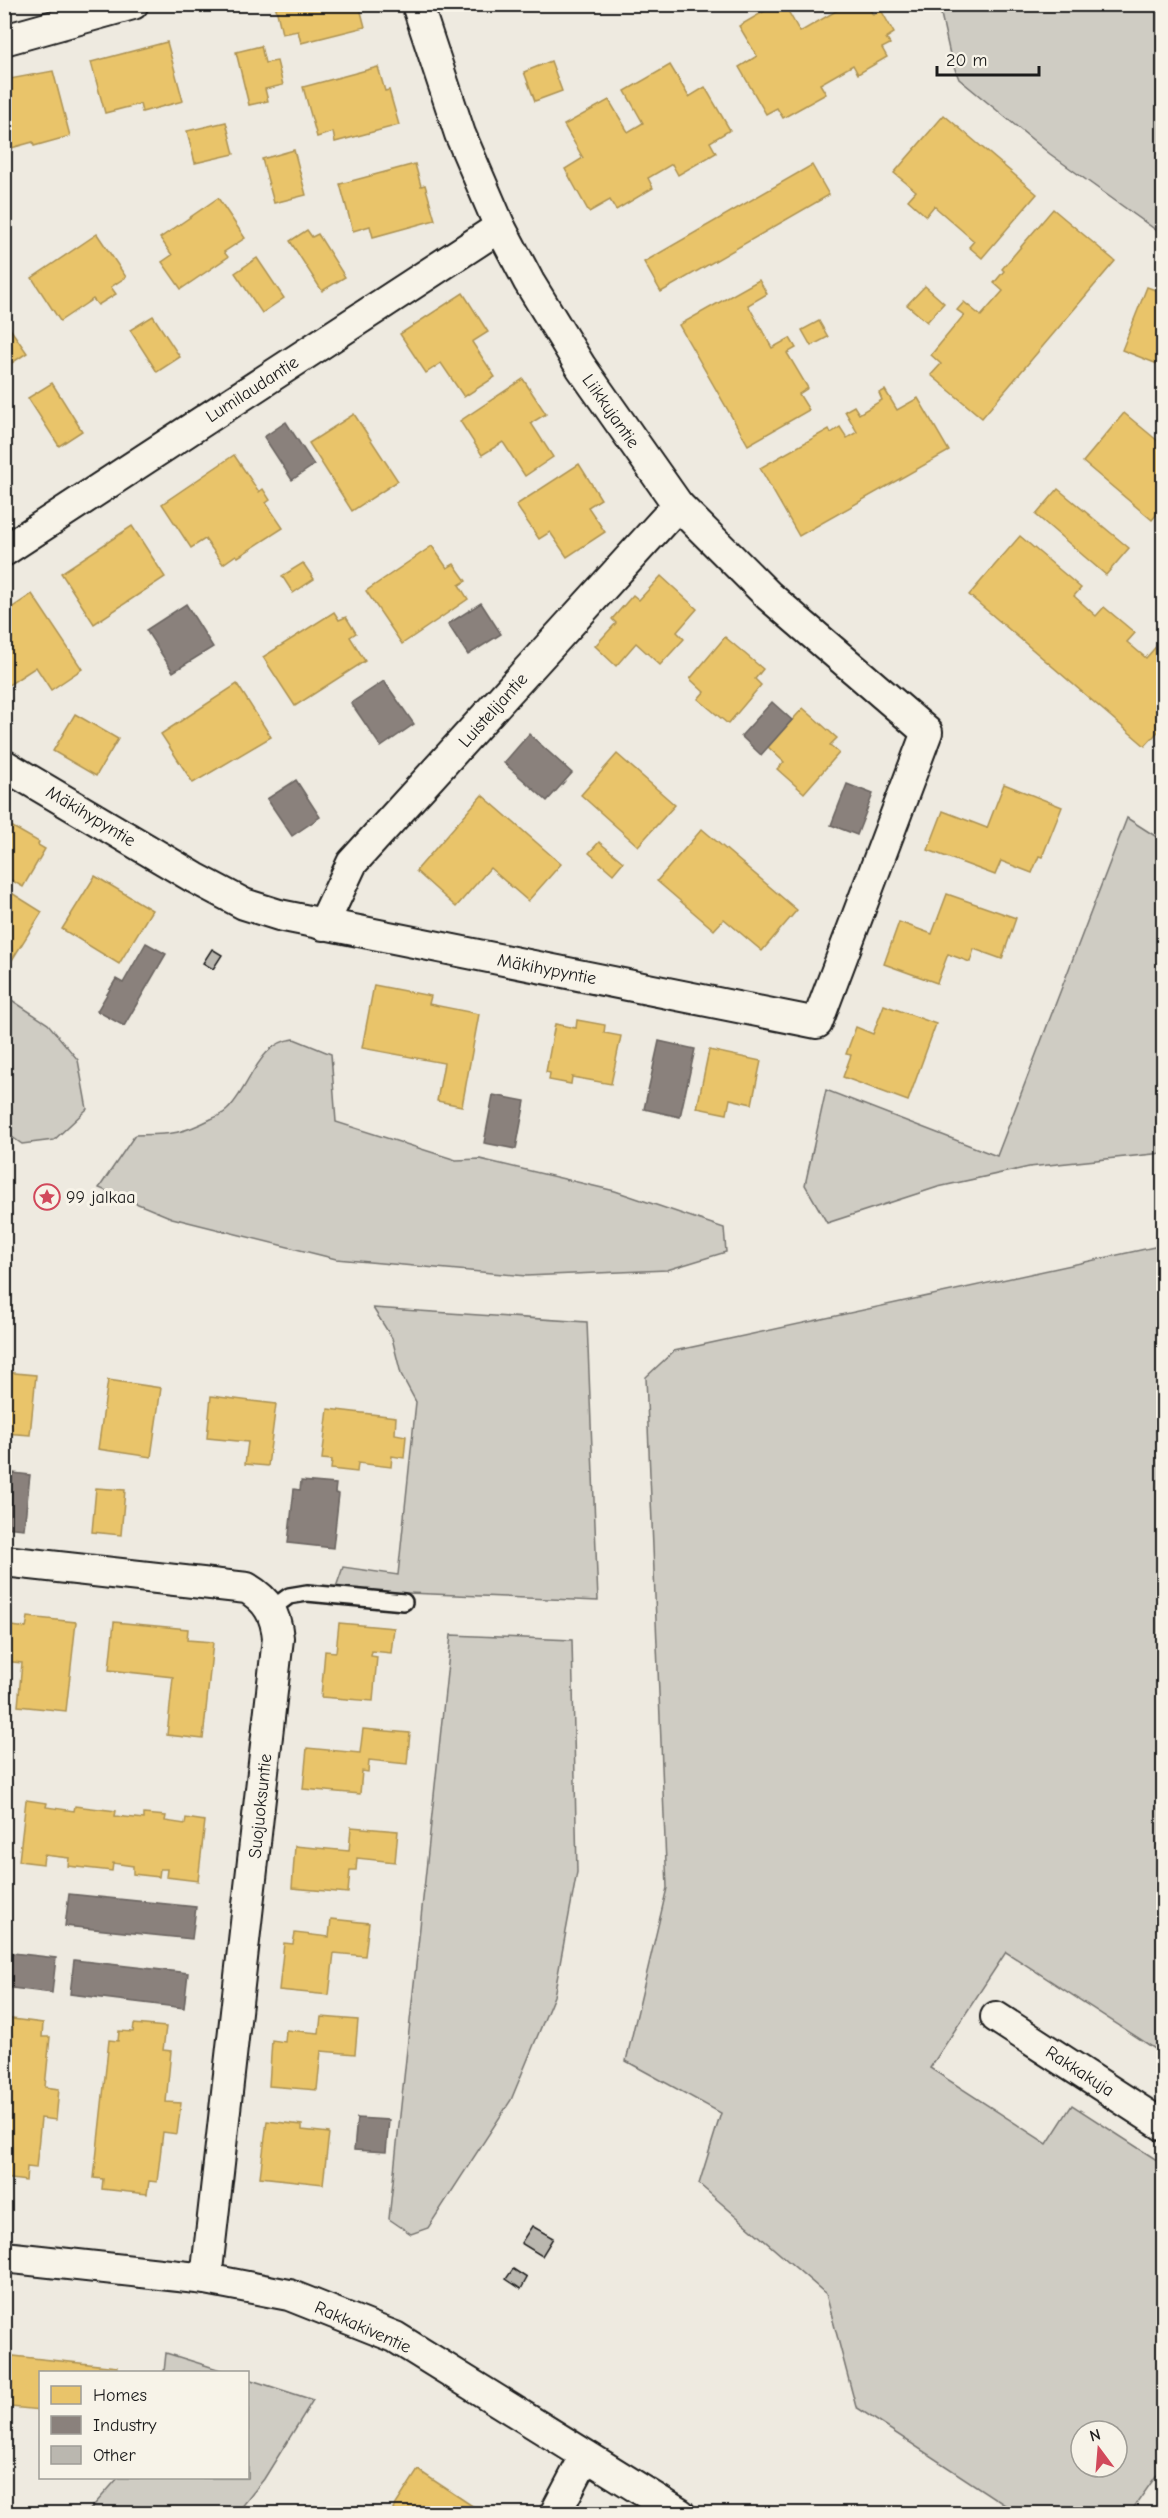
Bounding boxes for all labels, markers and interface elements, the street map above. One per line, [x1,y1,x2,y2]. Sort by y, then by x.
scale bar [937,39,1039,77]
text: 20 m [946,50,987,71]
street label: Lumilaudantie [202,352,303,427]
street label: Liikkujantie [577,370,644,452]
street label: Luistelijantie [454,669,532,752]
street label: Mäkihypyntie [42,782,139,851]
street label: Mäkihypyntie [496,950,598,989]
place icon: 99 jalkaa [32,1182,62,1212]
place label: 99 jalkaa [66,1187,136,1208]
street label: Suojuoksuntie [245,1753,276,1859]
street label: Rakkakuja [1041,2041,1118,2101]
street label: Rakkakiventie [311,2297,414,2358]
legend [39,2371,249,2479]
text: Homes [93,2385,147,2406]
text: Industry [93,2415,158,2436]
north arrow [1069,2419,1129,2479]
text: N [1088,2425,1103,2446]
text: Other [93,2445,136,2466]

